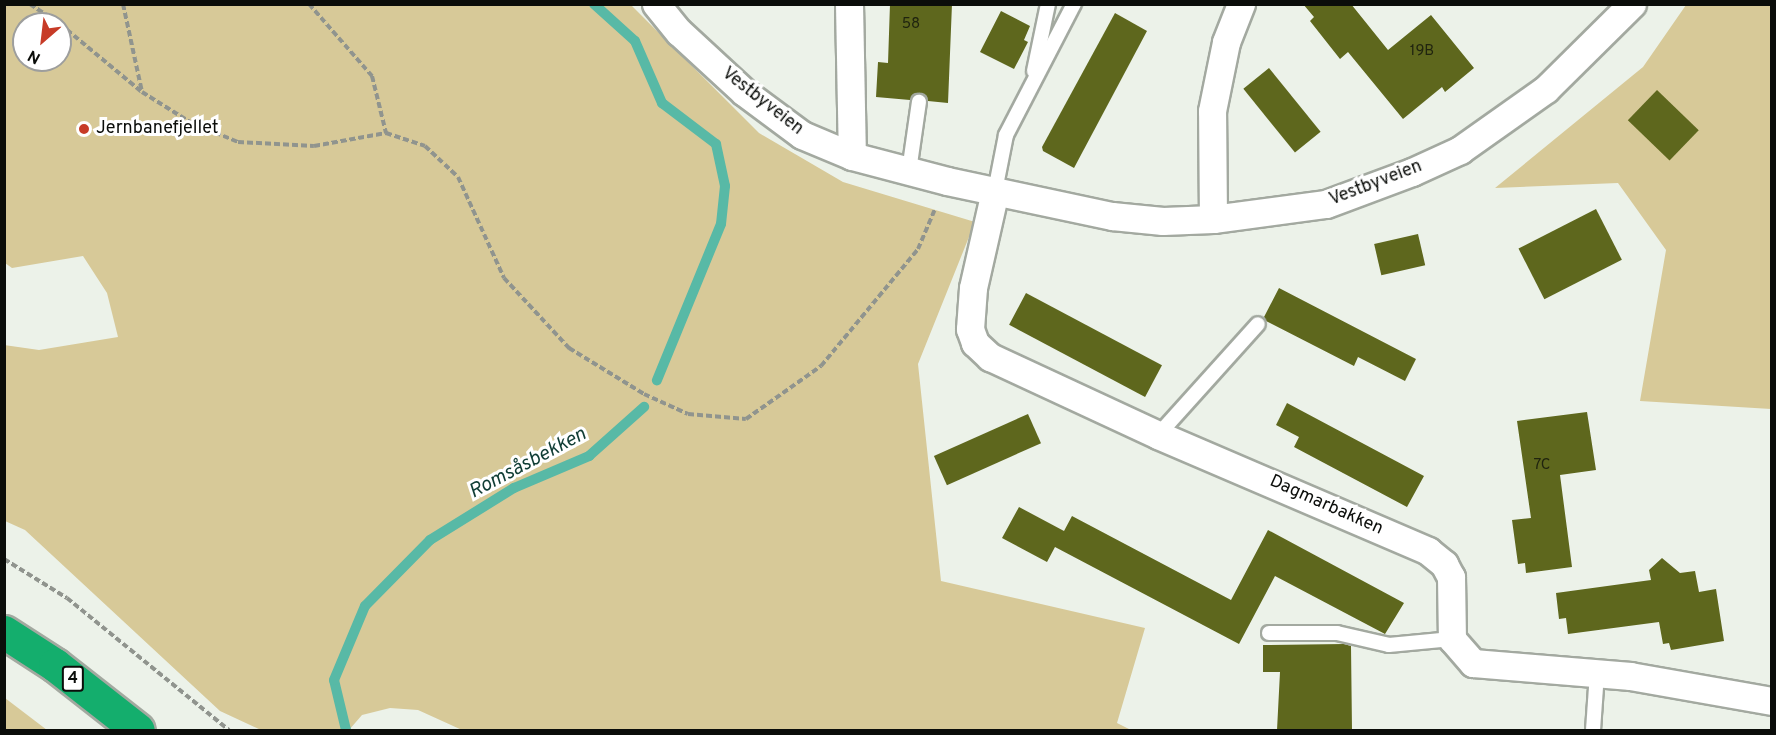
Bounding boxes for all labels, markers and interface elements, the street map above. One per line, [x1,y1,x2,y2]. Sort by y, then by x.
north arrow [12,12,72,72]
house number: 58 [902,16,920,34]
house number: 19B [1410,43,1434,61]
text: N [25,45,44,68]
street label: Vestbyveien [717,63,807,141]
place label: Jernbanefjellet [96,118,219,140]
marker: Jernbanefjellet [77,122,91,136]
street label: Vestbyveien [1327,156,1425,212]
water label: Romsåsbekken [465,423,591,505]
house number: 7C [1534,457,1550,475]
street label: Dagmarbakken [1266,471,1386,541]
road number: 4 [61,666,85,692]

